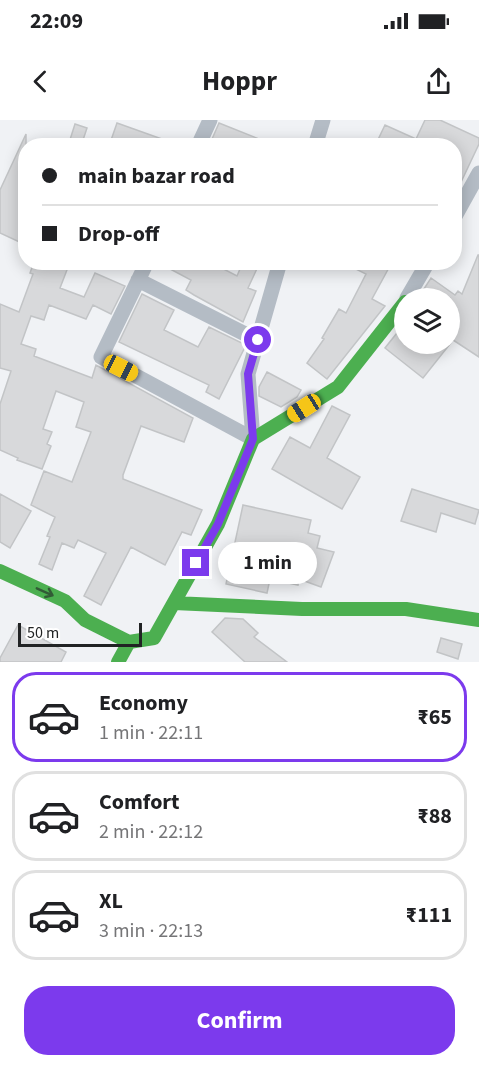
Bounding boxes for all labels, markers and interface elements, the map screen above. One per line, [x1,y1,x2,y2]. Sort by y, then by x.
text: 22:09 [30,5,83,37]
text: Hoppr [202,62,277,101]
icon: back [24,65,57,98]
icon: share [422,65,455,98]
text: main bazar road [78,160,235,192]
text: Drop-off [78,218,159,250]
map controls [394,288,460,354]
button: layers [394,288,460,354]
route start [244,326,271,353]
car [101,352,141,384]
car [284,391,324,425]
callout: 1 min [217,542,316,584]
route end [182,549,209,576]
text: 1 min [243,549,292,577]
one-way arrow [35,586,53,598]
scale bar [18,620,142,648]
text: 50 m [27,622,59,644]
text: Economy [99,687,188,719]
icon: car [27,690,81,744]
text: ₹65 [417,701,452,733]
text: 1 min · 22:11 [99,719,203,747]
text: Comfort [99,786,180,818]
icon: car [27,789,81,843]
text: ₹88 [417,800,452,832]
text: 2 min · 22:12 [99,818,203,846]
text: XL [99,885,123,917]
icon: car [27,888,81,942]
text: ₹111 [406,899,452,931]
text: 3 min · 22:13 [99,917,203,945]
button: Confirm [24,986,455,1055]

